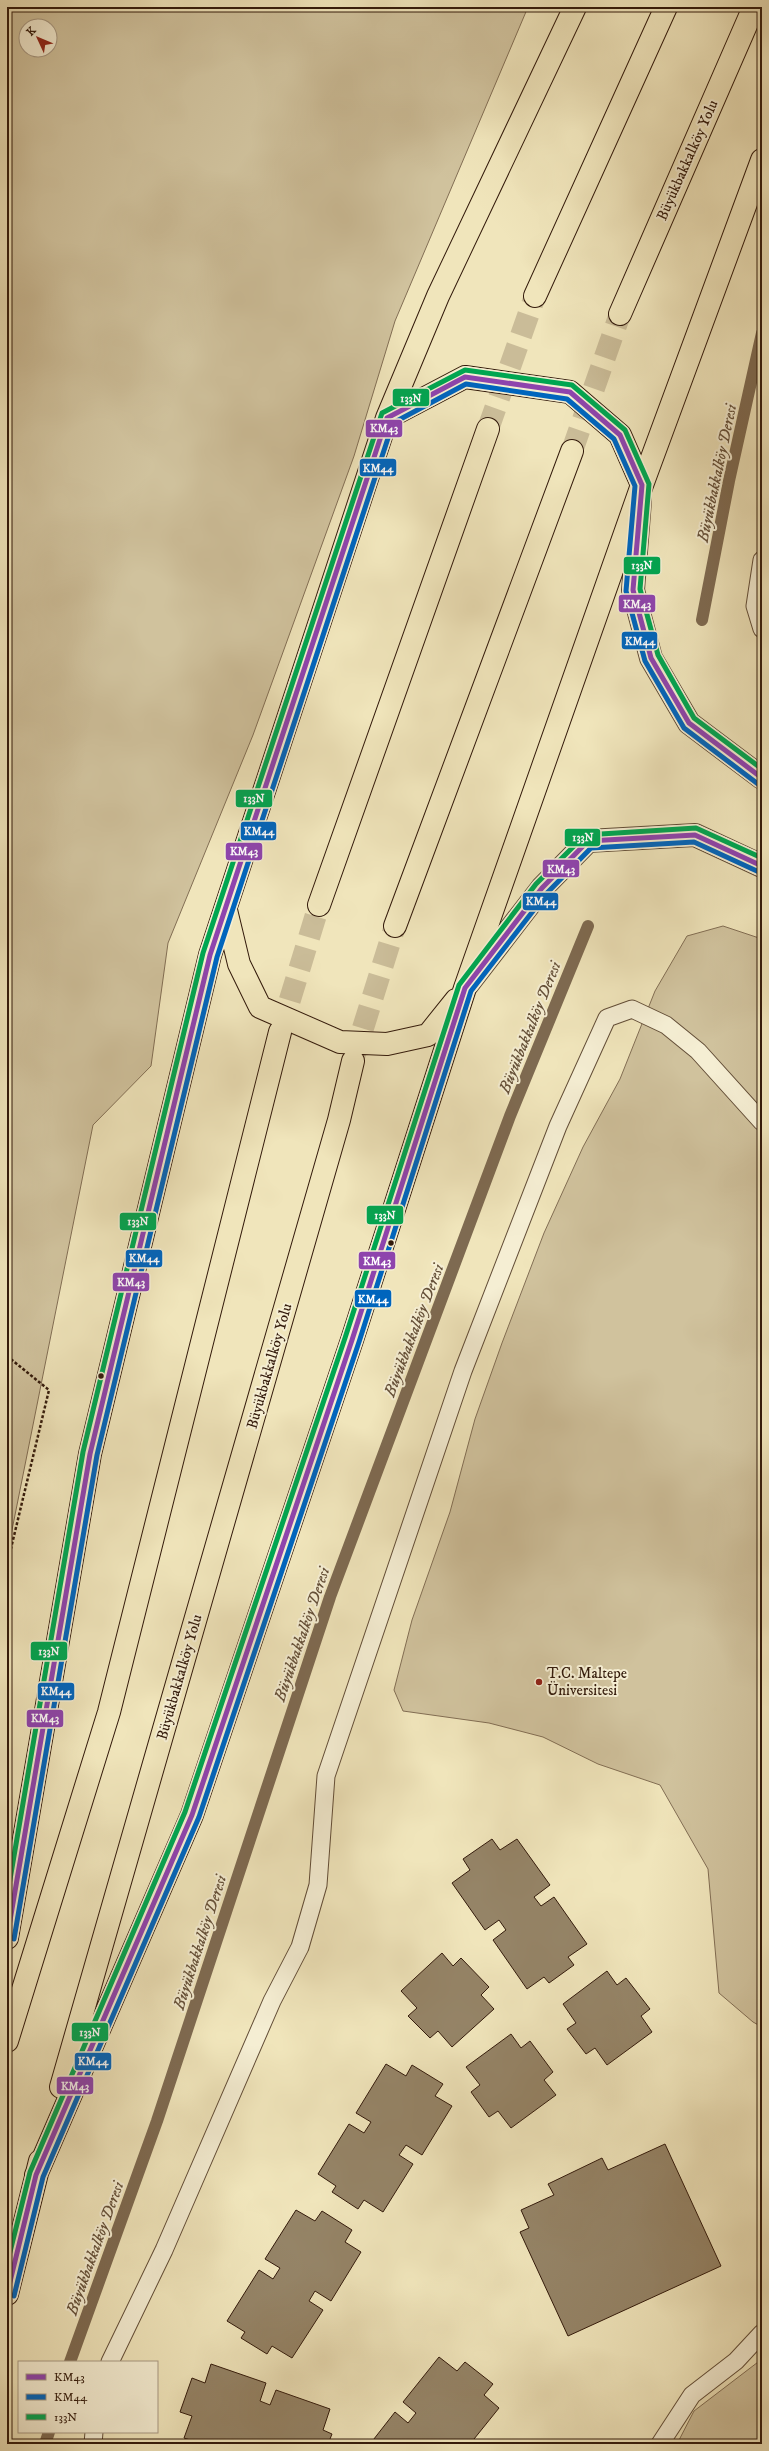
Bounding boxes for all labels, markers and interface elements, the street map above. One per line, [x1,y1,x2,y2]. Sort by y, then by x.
north arrow [18,18,58,58]
text: K [24,24,39,39]
street label: Büyükbakkalköy Yolu [652,97,723,223]
line badge: 133N [392,388,430,407]
text: 133N [400,392,422,406]
water label: Büyükbakkalköy Deresi [692,402,742,545]
line badge: KM43 [365,419,403,438]
text: KM43 [370,422,398,436]
line badge: KM44 [359,458,397,477]
text: KM44 [363,462,394,476]
line badge: 133N [623,556,661,575]
text: 133N [631,559,653,573]
line badge: KM43 [618,594,656,613]
text: KM43 [623,598,651,612]
line badge: KM44 [621,631,658,650]
text: KM44 [625,635,656,649]
line badge: 133N [235,789,273,808]
text: 133N [243,792,265,806]
line badge: KM44 [240,821,277,841]
text: KM44 [244,825,275,839]
line badge: 133N [564,828,601,847]
text: 133N [572,831,594,845]
line badge: KM43 [225,842,263,861]
text: KM43 [230,845,258,859]
line badge: KM43 [542,859,580,878]
text: KM43 [547,863,575,877]
line badge: KM44 [522,892,559,911]
text: KM44 [526,895,557,909]
water label: Büyükbakkalköy Deresi [494,958,566,1097]
line badge: 133N [366,1205,404,1225]
text: 133N [374,1209,396,1223]
line badge: 133N [119,1212,157,1231]
text: 133N [127,1215,149,1229]
unlabelled marker [386,1238,396,1248]
line badge: KM44 [125,1249,163,1268]
line badge: KM43 [358,1251,396,1270]
text: KM44 [129,1252,160,1266]
text: KM43 [363,1255,391,1269]
water label: Büyükbakkalköy Deresi [379,1261,449,1400]
line badge: KM43 [112,1272,150,1292]
text: KM43 [117,1276,145,1290]
line badge: KM44 [354,1289,392,1308]
text: KM44 [358,1293,389,1307]
street label: Büyükbakkalköy Yolu [242,1301,297,1431]
unlabelled marker [96,1371,106,1381]
water label: Büyükbakkalköy Deresi [269,1564,334,1705]
street label: Büyükbakkalköy Yolu [152,1612,207,1742]
line badge: 133N [30,1641,68,1661]
text: 133N [38,1645,60,1659]
place label: T.C. Maltepe Üniversitesi [547,1664,627,1700]
marker: T.C. Maltepe Üniversitesi [534,1677,544,1687]
line badge: KM44 [37,1682,75,1701]
text: KM44 [41,1685,72,1699]
line badge: KM43 [26,1709,64,1728]
text: KM43 [31,1712,59,1726]
water label: Büyükbakkalköy Deresi [168,1872,231,2013]
line badge: 133N [71,2022,109,2042]
text: 133N [79,2026,101,2040]
line badge: KM44 [74,2052,112,2071]
text: KM44 [78,2055,109,2069]
line badge: KM43 [56,2076,94,2095]
text: KM43 [61,2080,89,2094]
water label: Büyükbakkalköy Deresi [61,2178,129,2319]
legend [18,2361,158,2433]
text: KM43 [54,2370,85,2385]
text: KM44 [54,2390,88,2405]
text: 133N [54,2410,77,2425]

